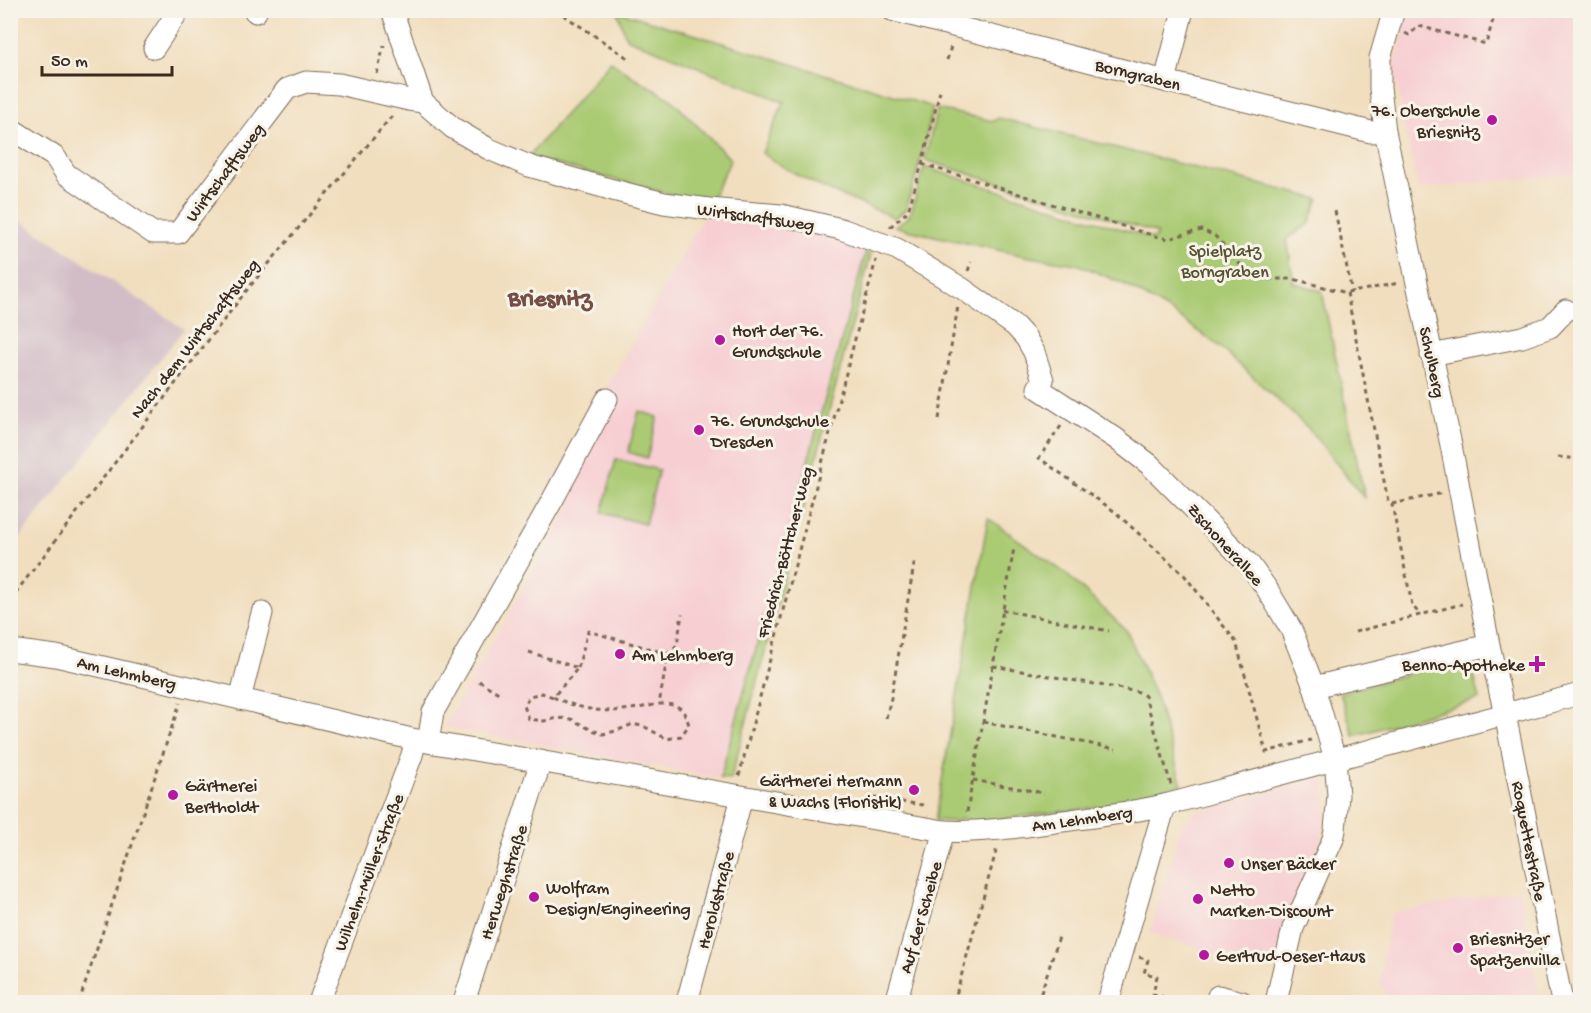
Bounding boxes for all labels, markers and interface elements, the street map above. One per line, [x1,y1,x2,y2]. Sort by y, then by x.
scale bar [42,39,172,77]
text: 50 m [51,52,88,73]
street label: Borngraben [1091,55,1183,97]
place label: 76. Oberschule Briesnitz [1370,102,1481,144]
marker: 76. Oberschule Briesnitz [1485,113,1499,127]
street label: Wirtschaftsweg [182,120,270,227]
street label: Wirtschaftsweg [696,200,816,237]
park label: Spielplatz Borngraben [1180,242,1269,284]
street label: Nach dem Wirtschaftsweg [127,255,265,424]
district label: Briesnitz [507,286,594,315]
place label: Hort der 76. Grundschule [732,322,824,364]
street label: Schulberg [1413,325,1448,400]
marker: Hort der 76. Grundschule [713,333,727,347]
place label: 76. Grundschule Dresden [710,412,829,454]
marker: 76. Grundschule Dresden [692,423,706,437]
street label: Friedrich-Böttcher-Weg [753,465,819,641]
street label: Zschonerallee [1182,500,1267,592]
place label: Am Lehmberg [632,646,733,667]
marker: Am Lehmberg [613,647,627,661]
street label: Am Lehmberg [75,653,178,696]
place label: Benno-Apotheke [1401,656,1526,677]
marker: Benno-Apotheke [1530,657,1544,671]
place label: Gärtnerei Hermann & Wachs (Floristik) [759,772,902,814]
place label: Gärtnerei Bertholdt [184,777,260,819]
street label: Roquettestraße [1506,780,1550,904]
marker: Gärtnerei Hermann & Wachs (Floristik) [907,783,921,797]
marker: Gärtnerei Bertholdt [166,788,180,802]
street label: Wilhelm-Müller-Straße [331,791,410,955]
street label: Am Lehmberg [1031,803,1134,838]
street label: Herweghstraße [477,822,534,943]
street label: Heroldstraße [694,849,741,952]
place label: Unser Bäcker [1241,855,1337,876]
marker: Unser Bäcker [1222,856,1236,870]
street label: Auf der Scheibe [896,859,949,976]
place label: Wolfram Design/Engineering [545,879,691,921]
place label: Netto Marken-Discount [1210,881,1334,923]
marker: Wolfram Design/Engineering [527,890,541,904]
marker: Netto Marken-Discount [1191,892,1205,906]
place label: Briesnitzer Spatzenvilla [1469,930,1561,972]
marker: Briesnitzer Spatzenvilla [1451,941,1465,955]
place label: Gertrud-Oeser-Haus [1216,947,1366,968]
marker: Gertrud-Oeser-Haus [1197,948,1211,962]

